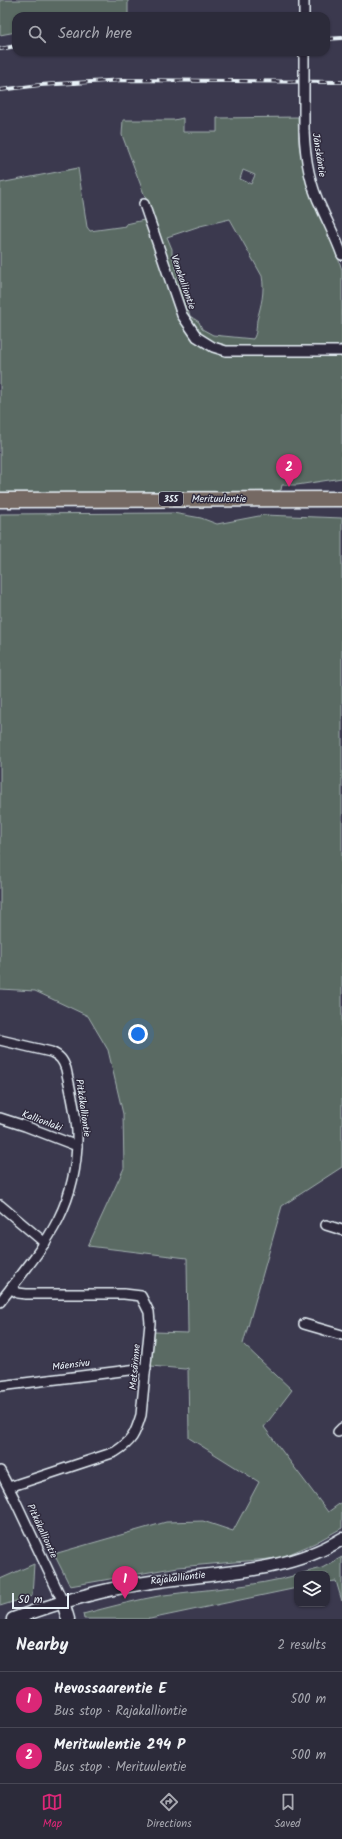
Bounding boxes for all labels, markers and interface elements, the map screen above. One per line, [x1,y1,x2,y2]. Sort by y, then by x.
search box [12,12,330,56]
text: Search here [58,22,132,46]
icon: search [26,23,48,45]
street label: Jänskäntie [308,132,330,179]
street label: Venekalliontie [166,252,200,312]
pin: 2 [276,454,302,487]
street label: Merituulentie [192,491,247,507]
road number: 355 [159,492,183,506]
your location [128,1024,148,1044]
street label: Pitkäkalliontie [71,1078,95,1138]
street label: Kallionlaki [20,1106,65,1136]
street label: Metsärinne [125,1343,145,1391]
street label: Mäensivu [51,1355,91,1375]
street label: Pitkäkalliontie [22,1501,62,1561]
pin: 1 [112,1566,138,1599]
street label: Rajakalliontie [150,1567,207,1589]
map controls [294,1571,330,1607]
button: layers [294,1571,330,1607]
scale bar [12,1591,69,1610]
text: 50 m [18,1591,43,1609]
text: Nearby [16,1632,68,1659]
text: 2 results [278,1635,326,1656]
text: Hevossaarentie E [54,1677,167,1701]
text: 1 [27,1689,31,1710]
text: 500 m [290,1689,326,1710]
text: Bus stop · Rajakalliontie [54,1701,187,1722]
text: Merituulentie 294 P [54,1733,185,1757]
text: 2 [25,1745,33,1766]
text: 500 m [290,1745,326,1766]
text: Bus stop · Merituulentie [54,1757,186,1778]
tab: Map [41,1791,63,1833]
tab: Directions [146,1791,192,1833]
tab: Saved [275,1791,301,1833]

